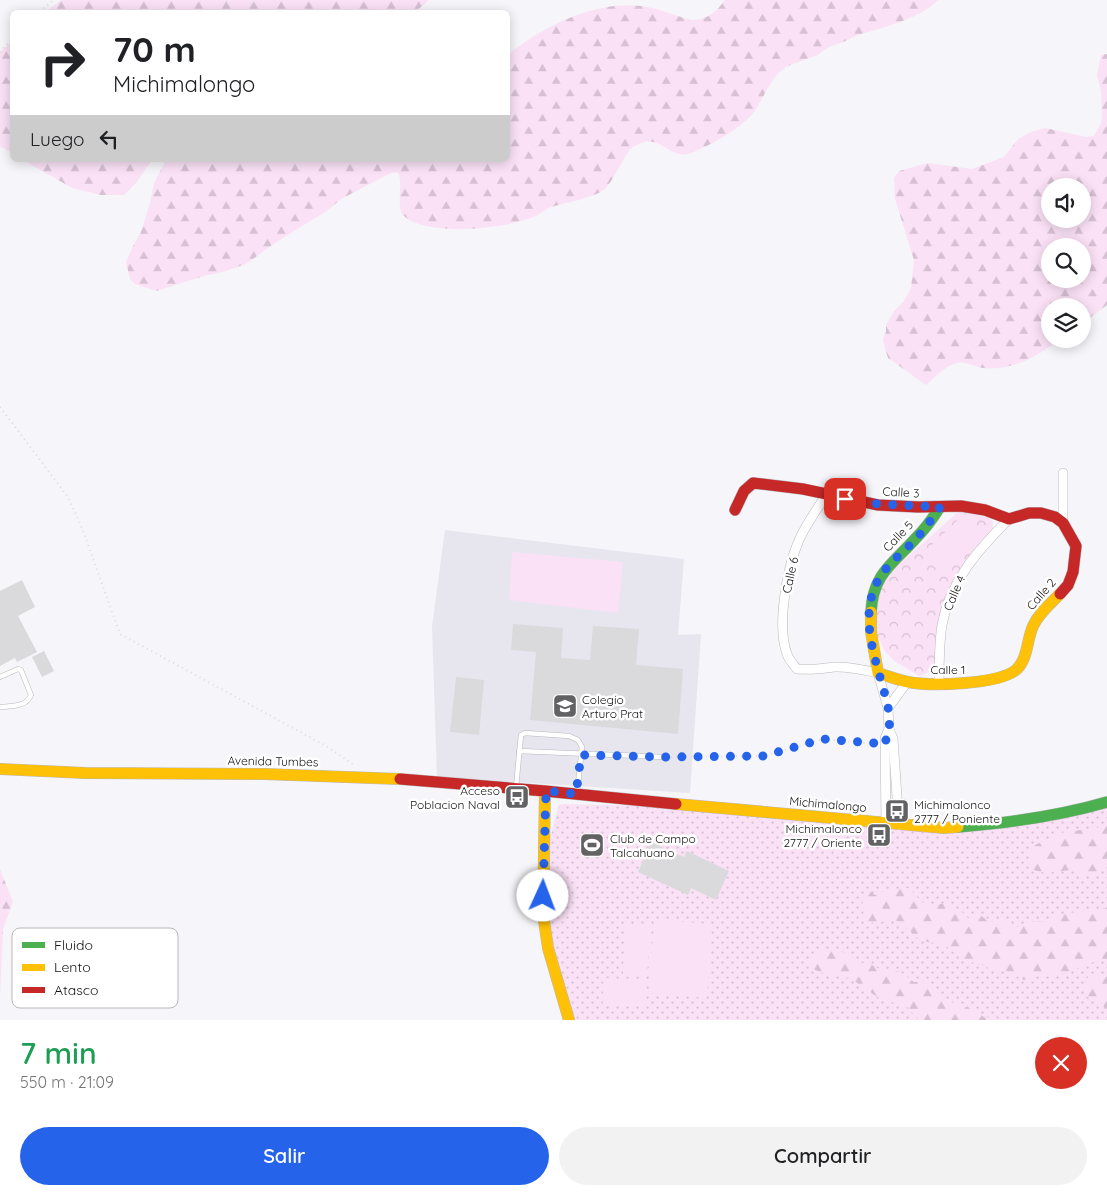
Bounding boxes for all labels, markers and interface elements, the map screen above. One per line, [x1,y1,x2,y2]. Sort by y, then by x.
text: 70 m [113,27,196,71]
icon: right [30,30,95,95]
text: Michimalongo [113,70,255,98]
icon: left [95,125,123,153]
text: Luego [30,127,85,151]
map controls [1041,178,1091,348]
button: sound [1041,178,1091,228]
button: search [1041,238,1091,288]
button: layers [1041,298,1091,348]
pin [824,478,866,520]
street label: Calle 3 [882,484,920,500]
icon: arrive [831,485,859,513]
street label: Calle 5 [880,517,916,555]
street label: Calle 6 [779,555,801,595]
street label: Calle 4 [940,573,968,613]
street label: Calle 2 [1023,575,1059,613]
street label: Calle 1 [930,662,966,677]
place label: Colegio Arturo Prat [582,692,643,721]
school or university icon: Colegio Arturo Prat [552,693,578,719]
street label: Avenida Tumbes [227,753,319,769]
place label: Acceso Poblacion Naval [410,783,500,812]
bus stop icon: Acceso Poblacion Naval [504,784,530,810]
street label: Michimalongo [789,793,867,815]
place label: Michimalonco 2777 / Poniente [914,797,1000,826]
bus stop icon: Michimalonco 2777 / Poniente [884,798,910,824]
place label: Michimalonco 2777 / Oriente [783,821,862,850]
bus stop icon: Michimalonco 2777 / Oriente [866,822,892,848]
place label: Club de Campo Talcahuano [610,831,696,860]
sports icon: Club de Campo Talcahuano [579,832,605,858]
position arrow [516,869,568,921]
legend [12,928,178,1008]
text: Fluido [54,936,93,954]
text: Lento [54,958,91,976]
text: Atasco [54,981,99,999]
text: 7 min [20,1034,97,1072]
button: close [1035,1037,1087,1089]
text: 550 m · 21:09 [20,1072,114,1092]
button: Salir [20,1127,549,1185]
button: Compartir [559,1127,1087,1185]

